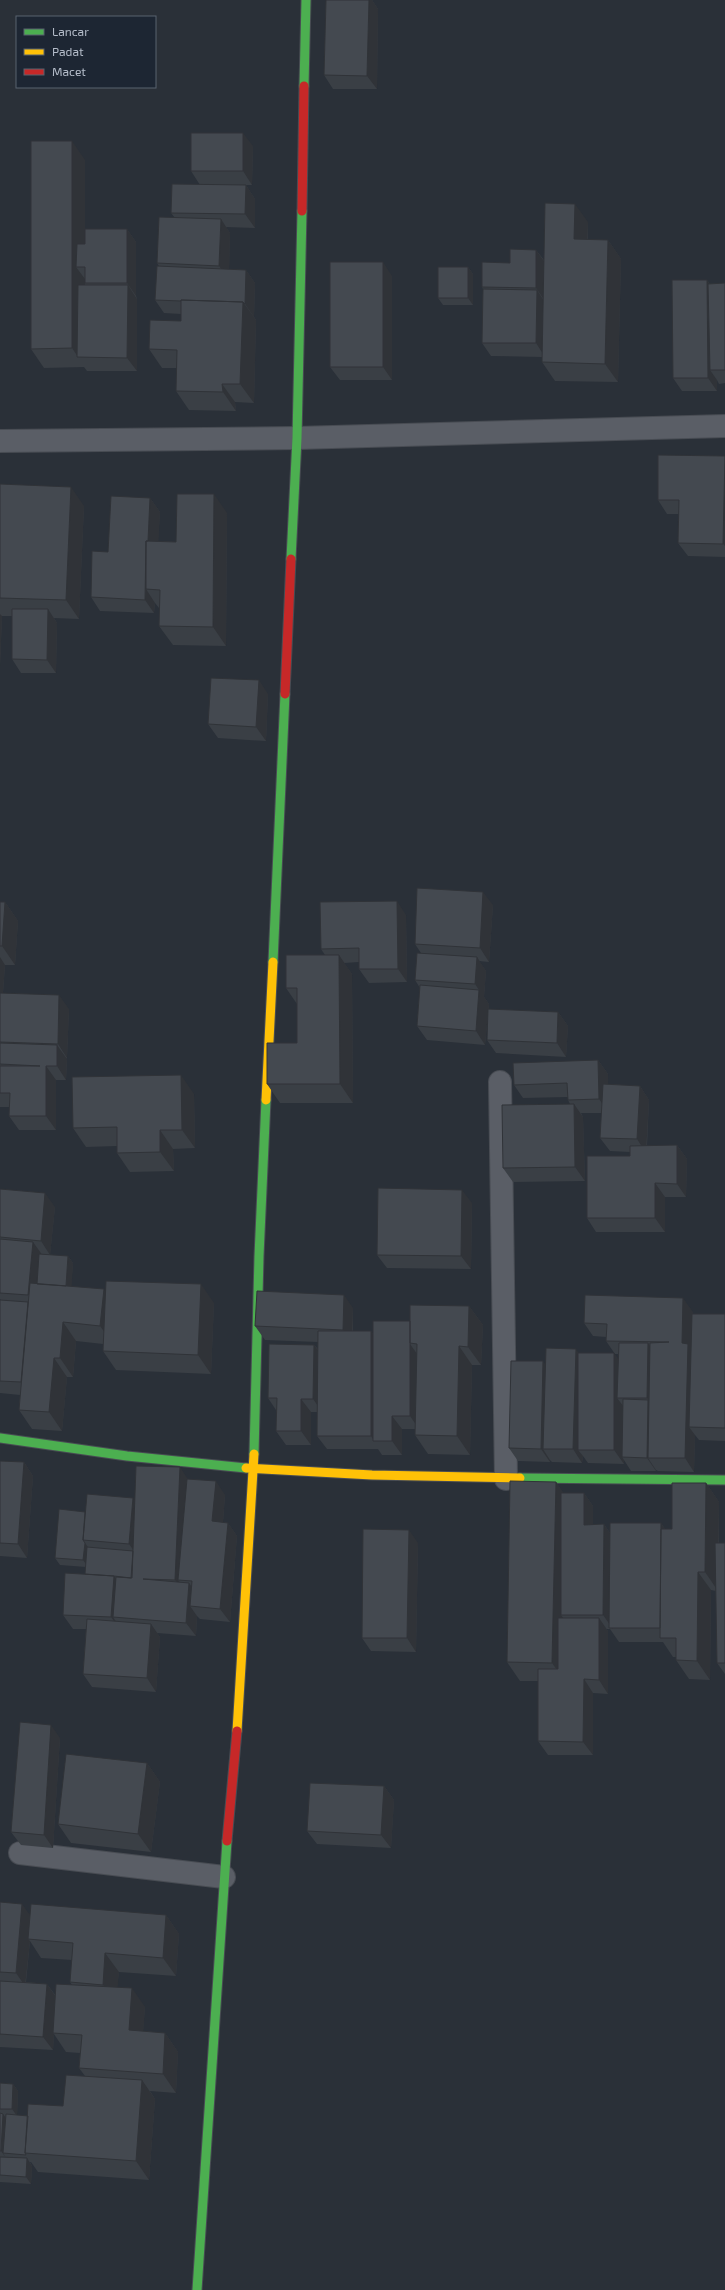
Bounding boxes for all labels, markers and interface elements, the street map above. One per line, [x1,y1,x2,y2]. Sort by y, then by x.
legend [16,16,156,88]
text: Lancar [52,24,89,38]
text: Padat [52,44,84,58]
text: Macet [52,64,86,78]

